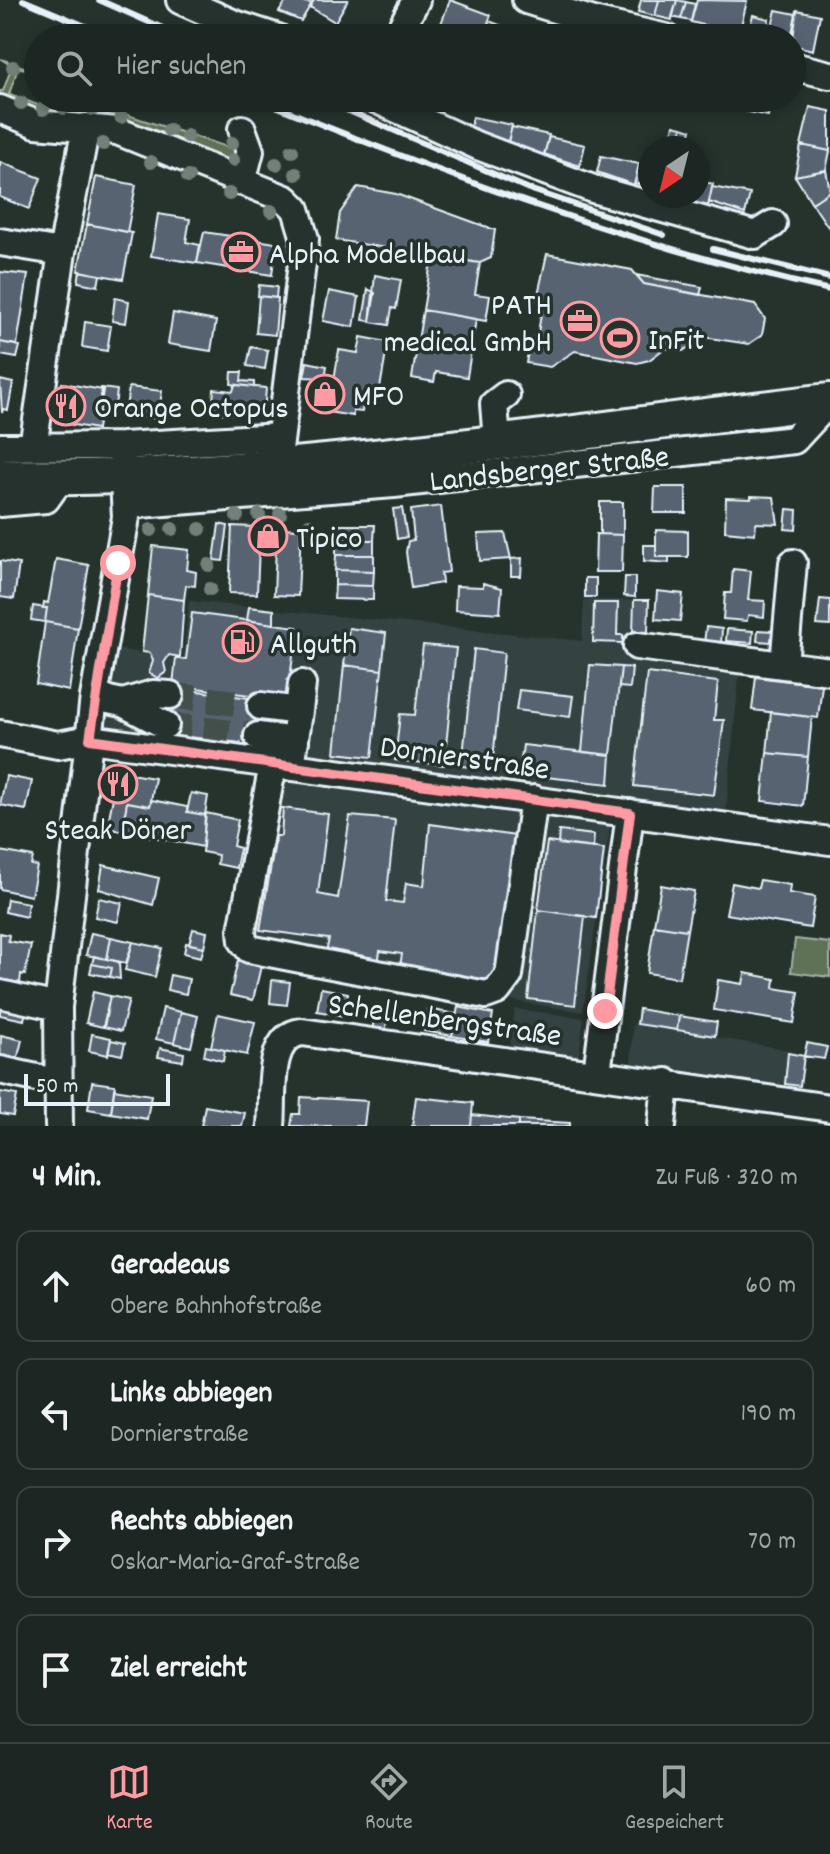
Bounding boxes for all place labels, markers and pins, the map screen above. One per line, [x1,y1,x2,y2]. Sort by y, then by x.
office icon: Alpha Modellbau [220,231,262,273]
place label: Alpha Modellbau [269,234,466,280]
place label: PATH medical GmbH [384,285,552,368]
office icon: PATH medical GmbH [559,300,601,342]
sports icon: InFit [599,317,641,359]
place label: InFit [648,320,705,366]
shop icon: MFO [304,373,346,415]
place label: MFO [353,376,404,422]
restaurant icon: Orange Octopus [45,385,87,427]
place label: Orange Octopus [94,388,289,434]
shop icon: Tipico [247,515,289,557]
place label: Tipico [296,518,362,564]
fuel station icon: Allguth [221,621,263,663]
place label: Allguth [270,624,357,670]
restaurant icon: Steak Döner [97,763,139,805]
place label: Steak Döner [45,810,192,856]

